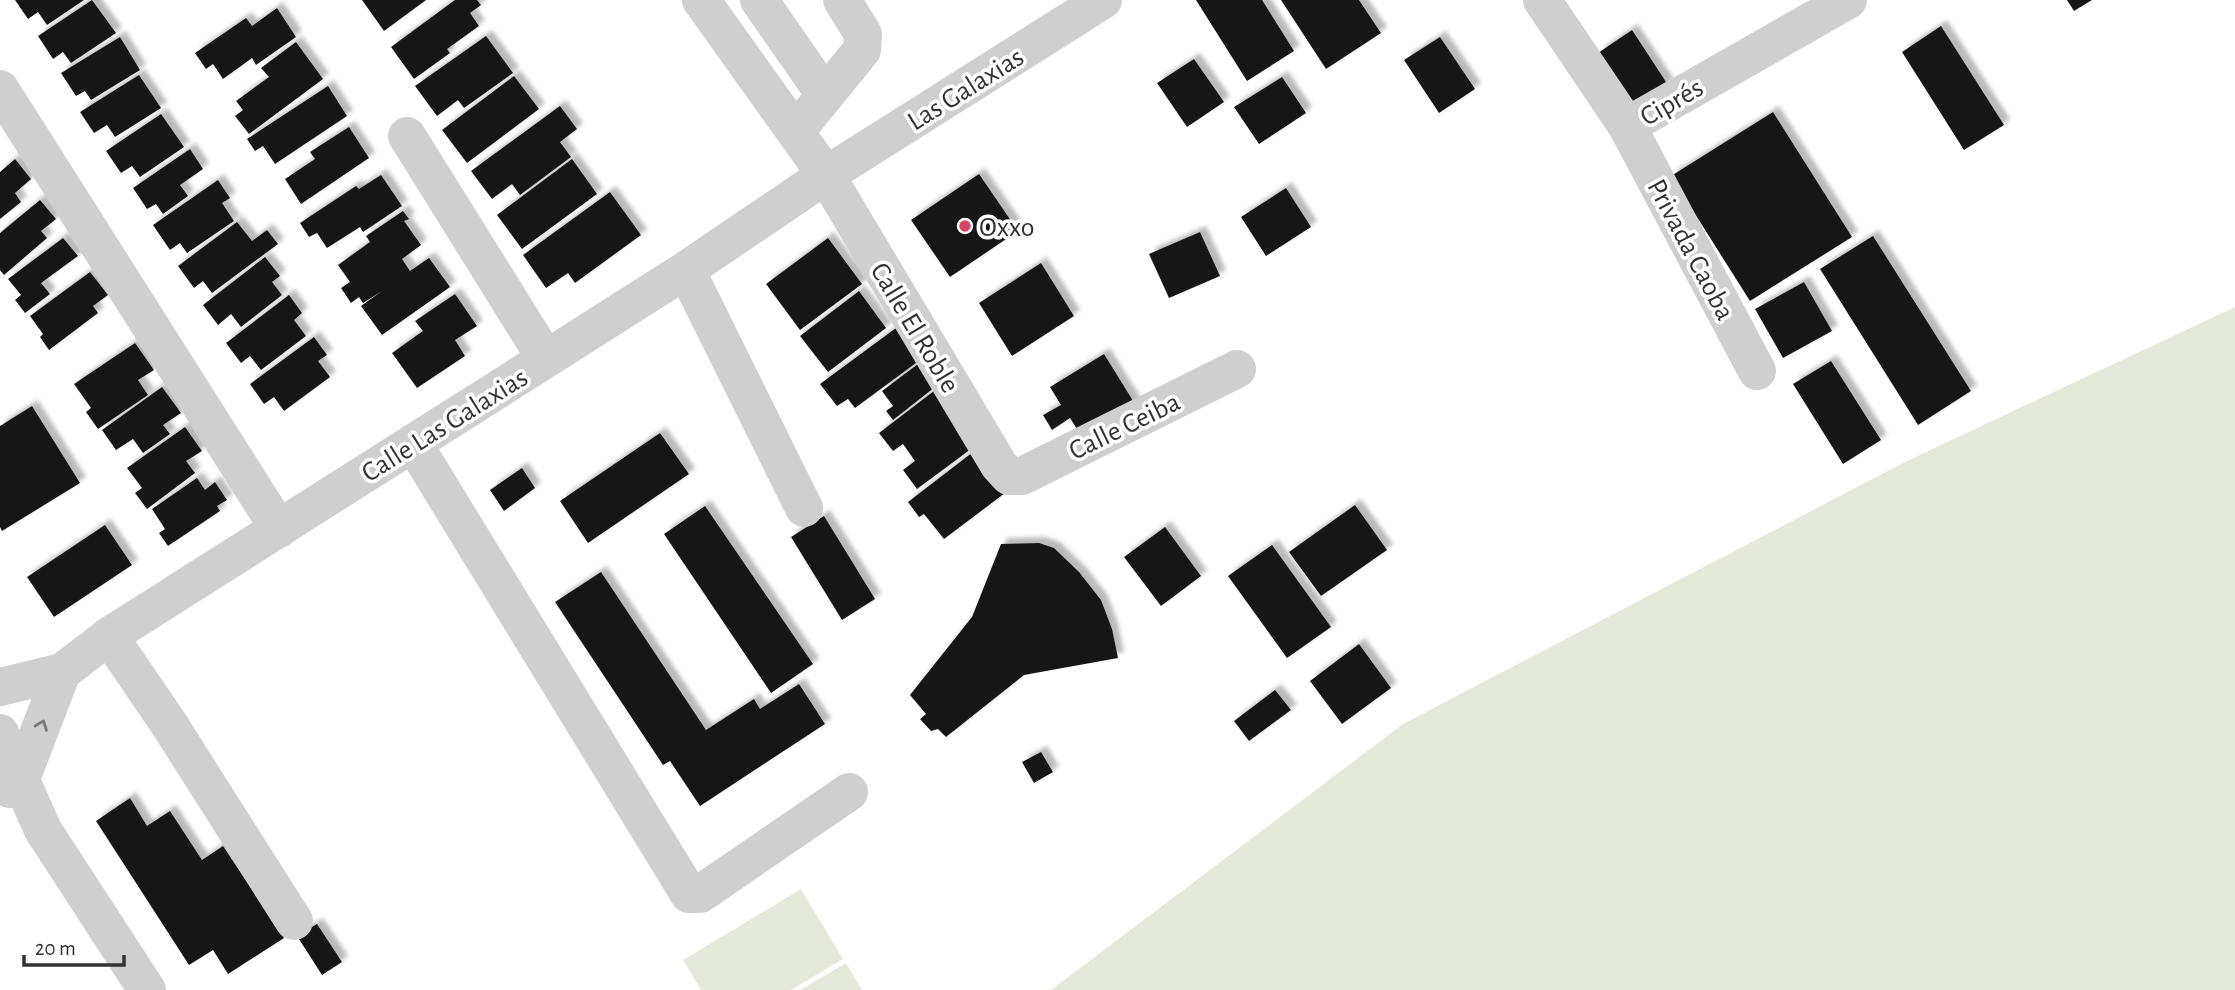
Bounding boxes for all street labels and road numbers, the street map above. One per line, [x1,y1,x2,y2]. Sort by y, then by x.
street label: Las Galaxias [903,43,1029,136]
street label: Ciprés [1636,74,1708,132]
street label: Privada Caoba [1642,175,1739,325]
street label: Calle El Roble [865,258,964,398]
street label: Calle Las Galaxias [357,363,533,488]
street label: Calle Ceiba [1065,388,1185,466]

